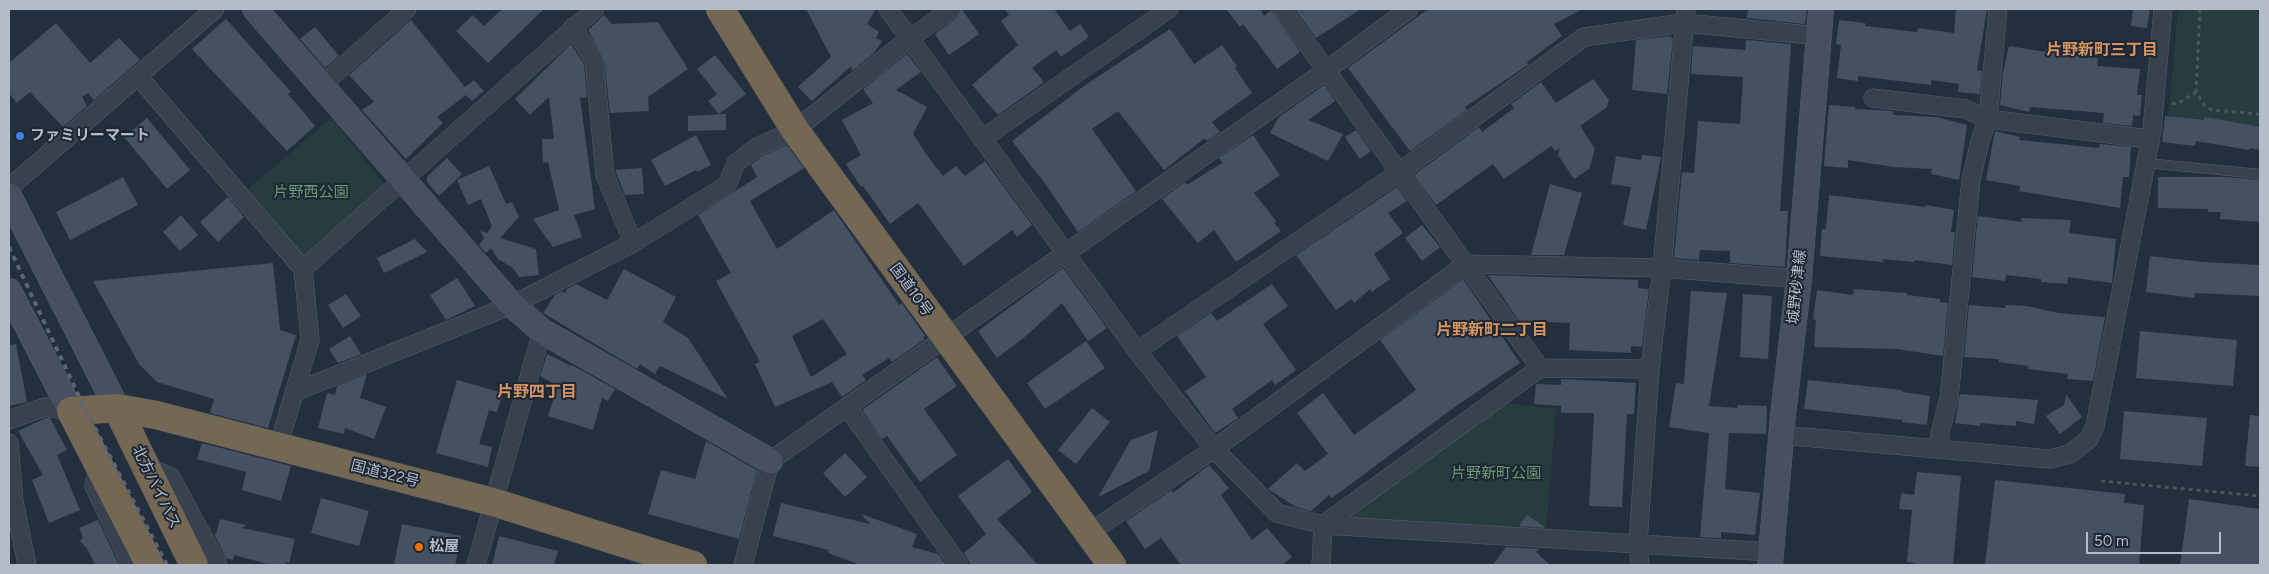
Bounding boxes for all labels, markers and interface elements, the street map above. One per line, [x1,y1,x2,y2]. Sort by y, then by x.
district label: 片野新町三丁目 [2046,40,2158,60]
place label: ファミリーマート [30,127,150,145]
marker: ファミリーマート [14,130,26,142]
park label: 片野西公園 [274,184,348,202]
street label: 城野砂津線 [1784,249,1810,325]
street label: 国道10号 [886,260,936,320]
district label: 片野新町二丁目 [1436,320,1548,340]
district label: 片野四丁目 [497,382,577,402]
street label: 北方バイパス [128,443,184,531]
street label: 国道322号 [349,457,421,491]
park label: 片野新町公園 [1451,465,1541,483]
scale bar [2089,522,2224,554]
text: 50 m [2094,532,2129,550]
place label: 松屋 [429,538,459,556]
marker: 松屋 [413,541,425,553]

